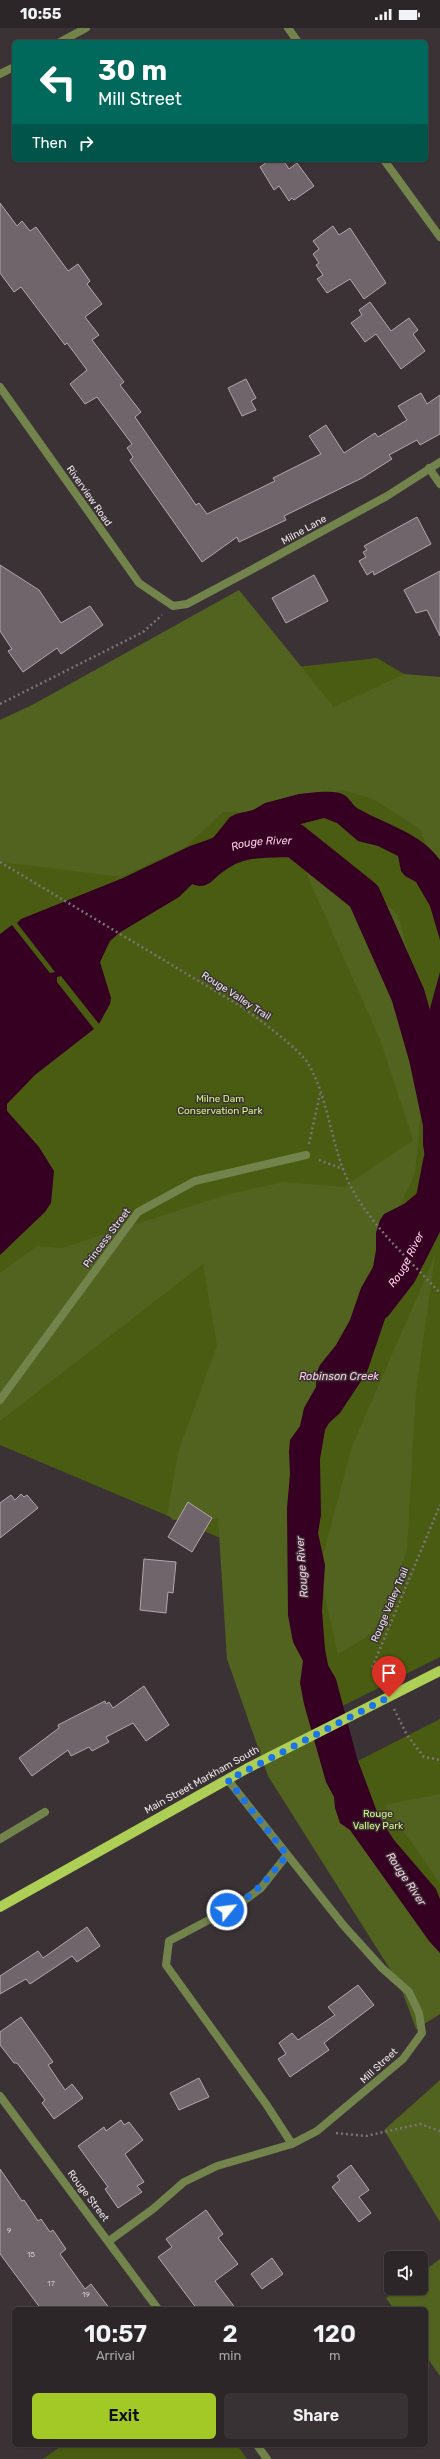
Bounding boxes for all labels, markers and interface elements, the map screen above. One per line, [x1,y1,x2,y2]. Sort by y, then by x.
text: 10:55 [20,5,61,23]
text: 30 m [98,54,167,87]
icon: left [32,56,84,108]
text: Mill Street [98,88,182,110]
icon: right [75,132,97,154]
text: Then [32,134,67,152]
street label: Riverview Road [64,463,114,529]
street label: Milne Lane [279,513,329,547]
water label: Rouge River [229,834,293,853]
street label: Rouge Valley Trail [199,969,273,1023]
park label: Milne Dam Conservation Park [177,1093,263,1117]
street label: Princess Street [81,1206,133,1270]
water label: Rouge River [385,1229,427,1290]
water label: Robinson Creek [299,1370,379,1383]
water label: Rouge River [293,1535,311,1598]
street label: Rouge Valley Trail [369,1566,411,1644]
pin [372,1656,406,1697]
icon: arrive [378,1662,400,1684]
street label: Main Street Markham South [143,1743,261,1817]
park label: Rouge Valley Park [353,1808,404,1832]
water label: Rouge River [383,1850,429,1909]
position arrow [206,1889,248,1931]
street label: Mill Street [358,2046,400,2086]
street label: Rouge Street [65,2168,111,2224]
house number: 9 [7,2226,12,2235]
house number: 15 [27,2250,35,2259]
map controls [384,2251,428,2295]
button: sound [384,2251,428,2295]
house number: 17 [47,2279,55,2288]
house number: 19 [82,2290,90,2299]
text: 10:57 [84,2320,147,2348]
text: 2 [222,2320,238,2348]
text: 120 [313,2320,356,2348]
text: Arrival [96,2348,135,2363]
text: min [219,2348,241,2363]
text: m [329,2348,340,2363]
button: Exit [32,2393,216,2439]
button: Share [224,2393,408,2439]

